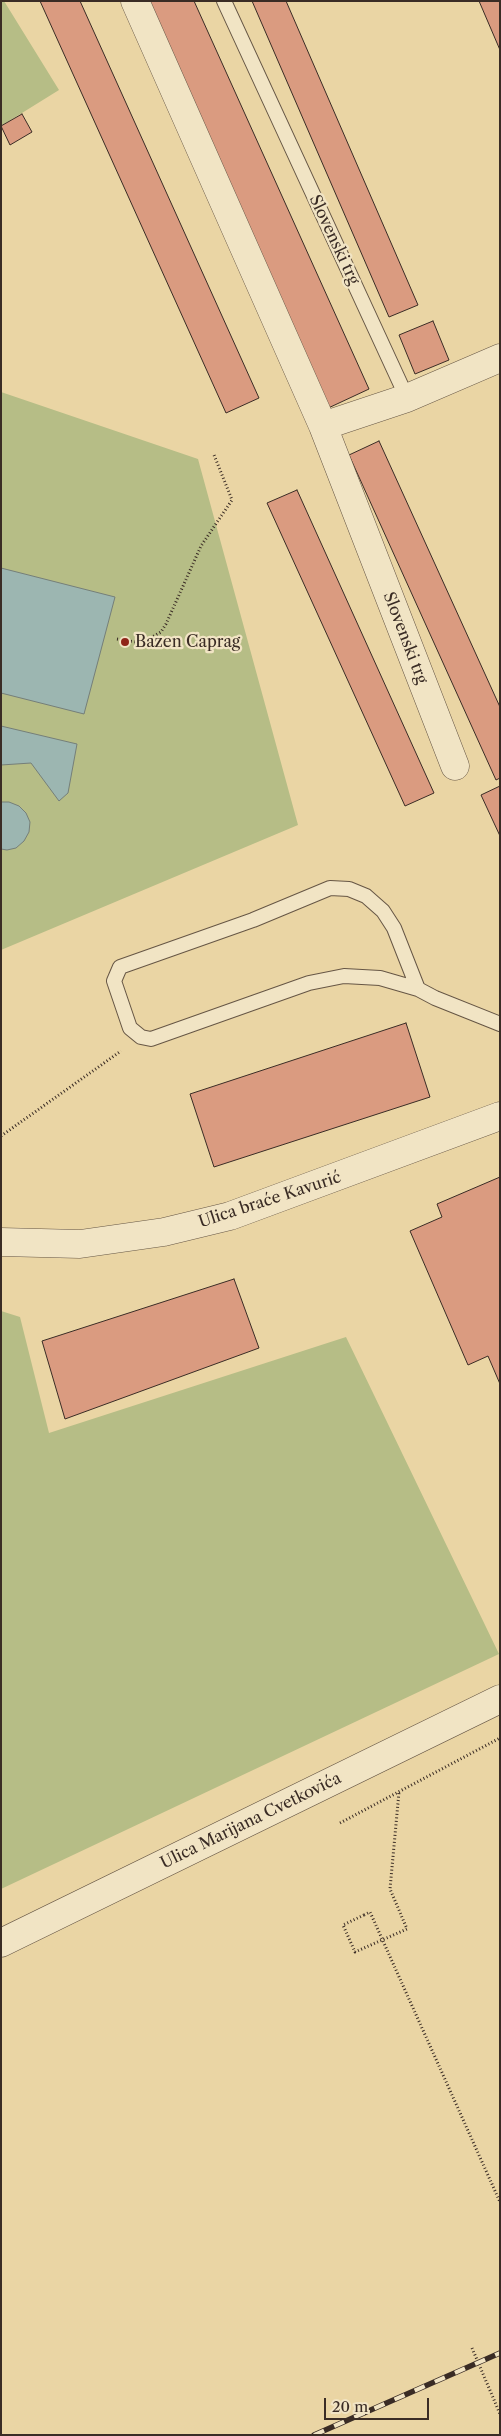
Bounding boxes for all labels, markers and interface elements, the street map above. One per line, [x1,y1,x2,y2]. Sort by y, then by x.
street label: Slovenski trg [305,192,363,288]
street label: Slovenski trg [379,589,431,687]
place label: Bazen Caprag [135,632,240,652]
marker: Bazen Caprag [119,636,131,648]
street label: Ulica braće Kavurić [196,1168,344,1232]
street label: Ulica Marijana Cvetkovića [158,1769,344,1873]
scale bar [326,2388,431,2420]
text: 20 m [332,2397,368,2416]

